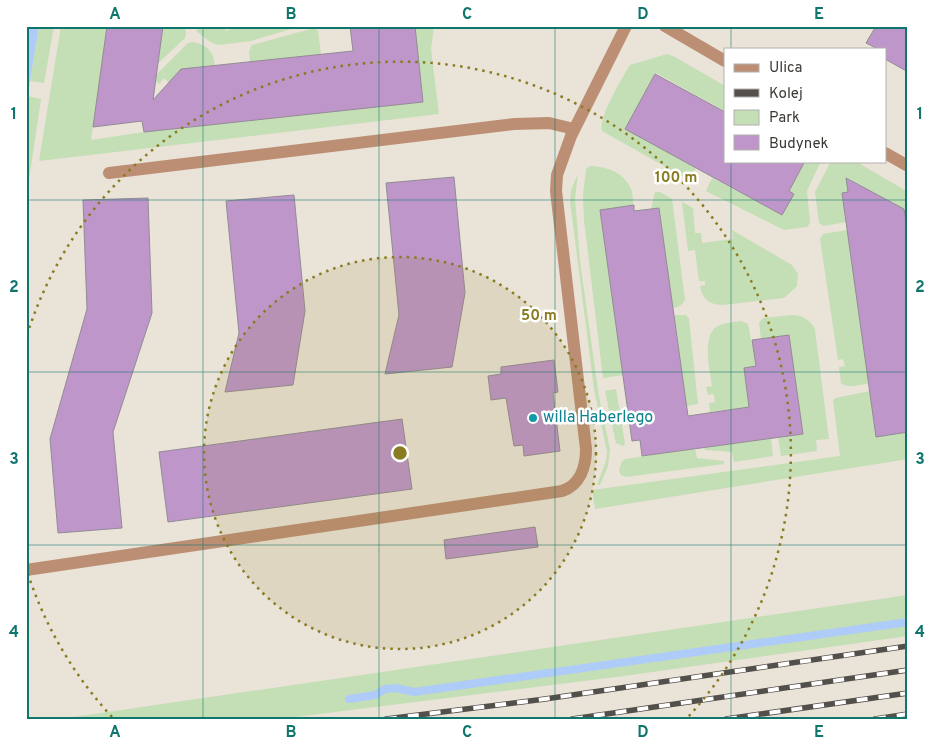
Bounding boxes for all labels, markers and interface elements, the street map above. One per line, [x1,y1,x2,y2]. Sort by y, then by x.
text: A [109,5,121,25]
text: B [285,5,297,25]
text: C [462,5,472,25]
text: D [637,5,649,25]
text: E [814,5,824,25]
legend [724,48,886,162]
text: Ulica [769,59,802,78]
text: Kolej [769,85,803,104]
text: 1 [11,105,17,125]
text: 1 [917,105,923,125]
text: Park [769,109,800,128]
text: Budynek [769,135,828,154]
text: 100 m [655,169,697,188]
text: 2 [9,278,19,298]
text: 2 [915,278,925,298]
text: 50 m [521,307,557,326]
place label: willa Haberlego [543,408,653,428]
marker: willa Haberlego [527,412,539,424]
centre of rings [391,444,409,462]
text: 3 [9,450,19,470]
text: 3 [915,450,925,470]
text: 4 [9,623,19,643]
text: 4 [915,623,925,643]
text: A [109,723,121,743]
text: B [285,723,297,743]
text: C [462,723,472,743]
text: D [637,723,649,743]
text: E [814,723,824,743]

